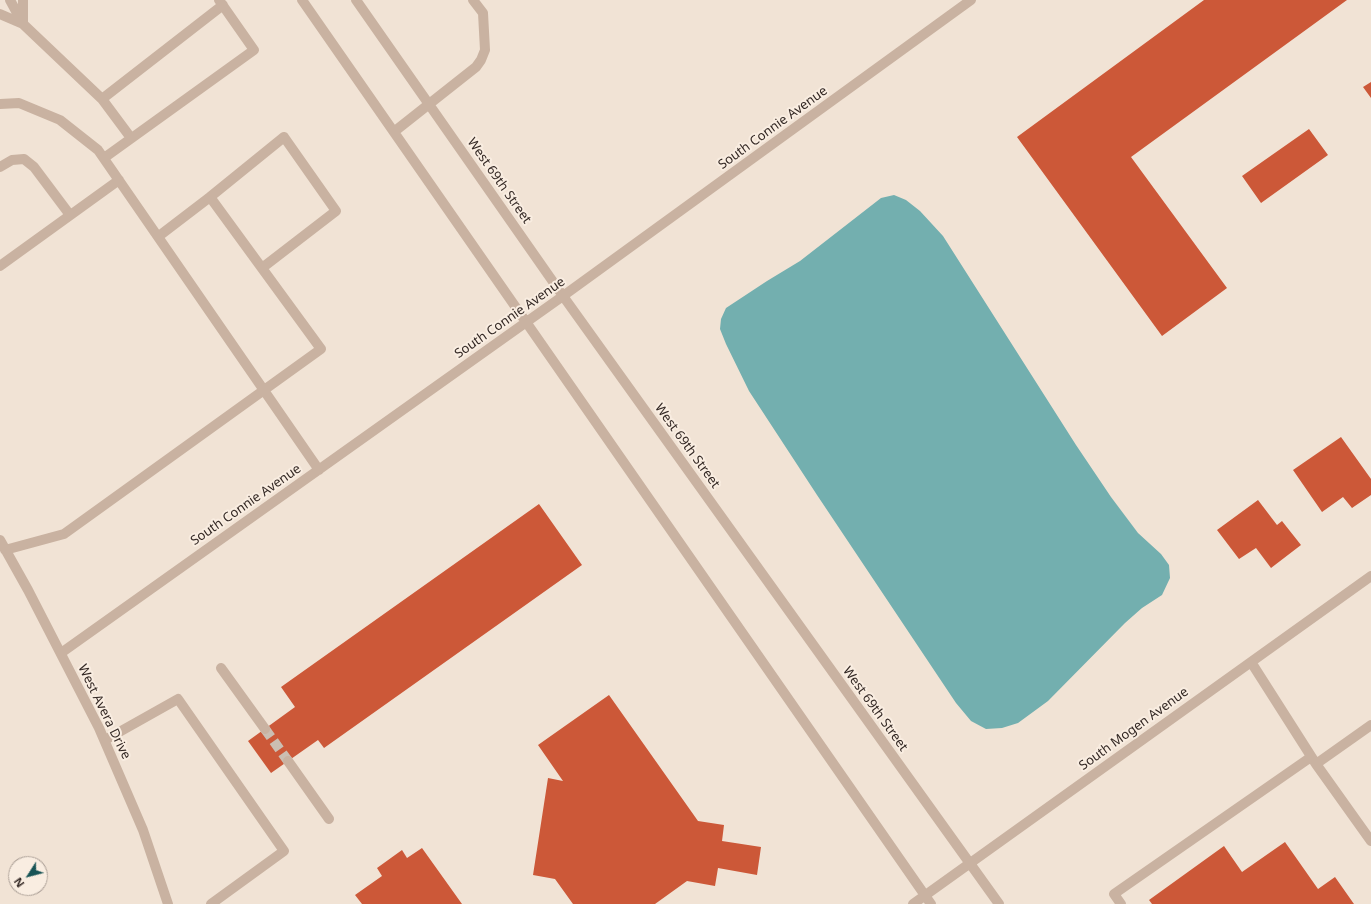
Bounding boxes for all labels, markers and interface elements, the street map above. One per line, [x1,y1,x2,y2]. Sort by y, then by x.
street label: South Connie Avenue [715,83,831,173]
street label: West 69th Street [464,135,534,227]
street label: South Connie Avenue [452,274,568,362]
street label: West 69th Street [651,401,723,491]
street label: South Connie Avenue [188,461,304,549]
street label: West Avera Drive [74,662,134,762]
street label: West 69th Street [839,664,911,754]
street label: South Mogen Avenue [1076,684,1192,774]
north arrow [8,856,48,896]
text: N [10,875,27,891]

